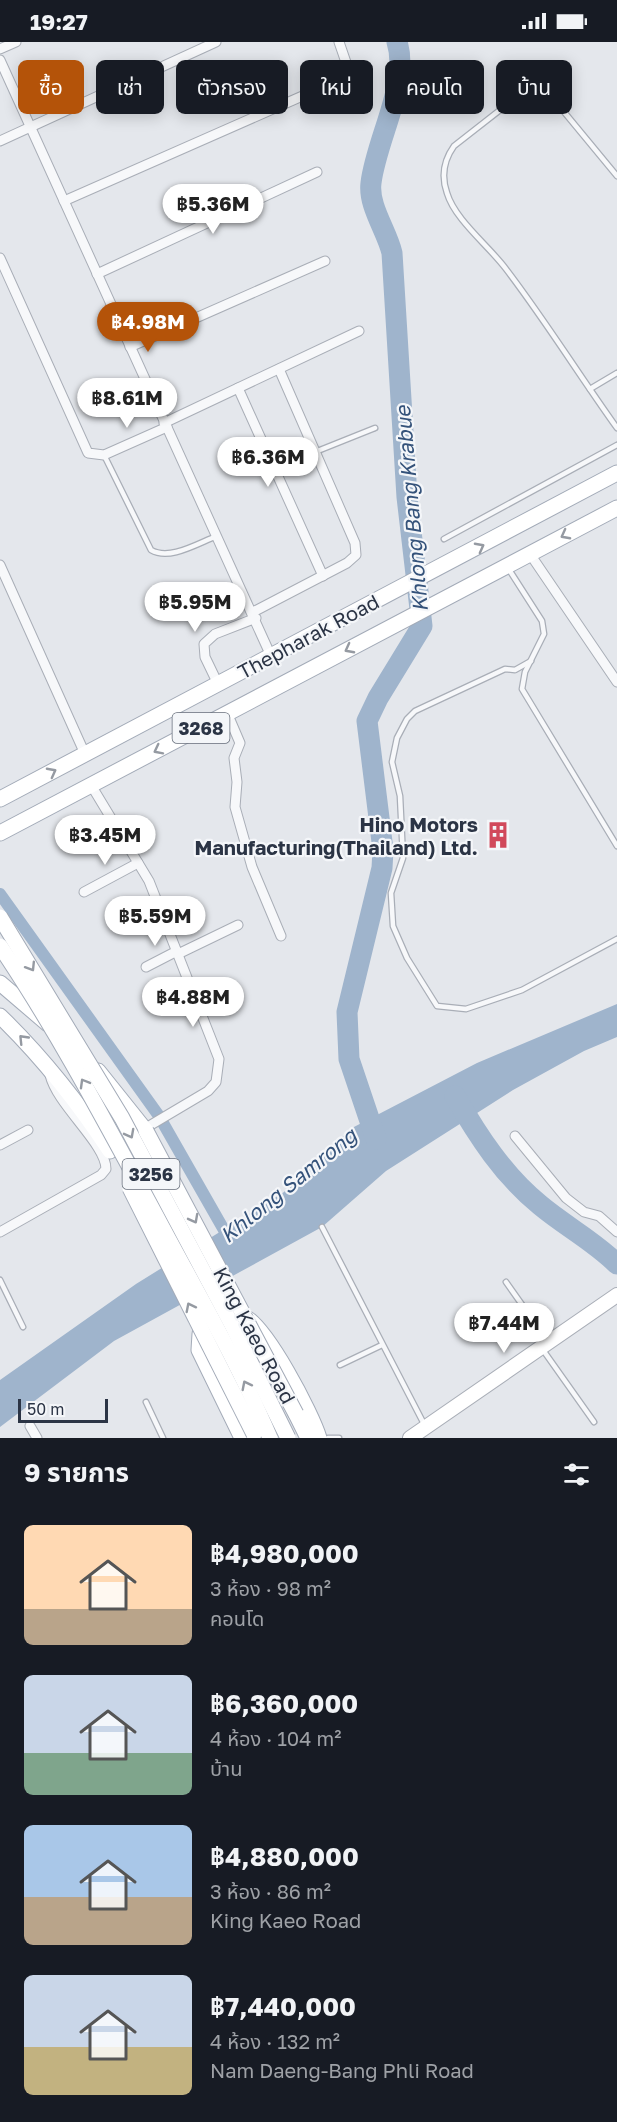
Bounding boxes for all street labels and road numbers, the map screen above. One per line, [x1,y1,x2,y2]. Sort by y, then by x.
street label: Thepharak Road [233,589,383,683]
road number: 3268 [172,713,230,743]
road number: 3256 [122,1159,180,1189]
street label: King Kaeo Road [209,1263,301,1407]

